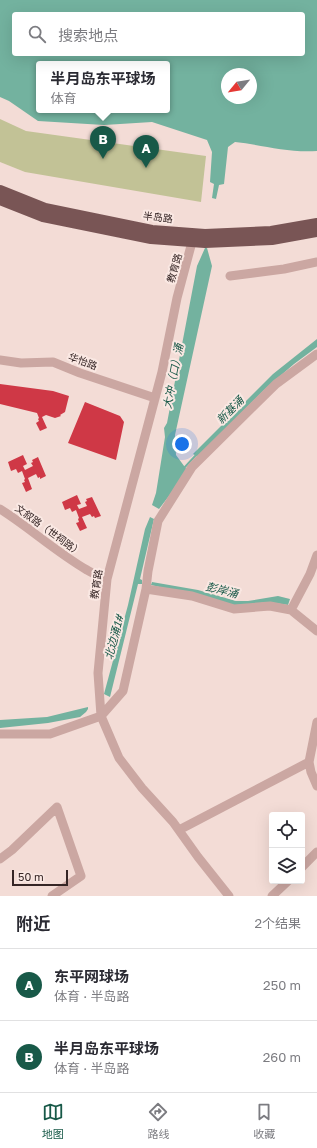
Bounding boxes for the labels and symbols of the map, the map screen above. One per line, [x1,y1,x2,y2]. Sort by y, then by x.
north arrow [221,68,257,104]
pin: B [90,126,116,159]
pin: A [133,135,159,168]
street label: 半岛路 [142,209,174,225]
street label: 教育路 [164,252,184,284]
water label: 大冲（口）涌 [160,340,186,410]
street label: 华怡路 [67,350,99,372]
water label: 新基涌 [213,392,247,426]
your location [172,434,192,454]
street label: 文叙路（世祠路） [13,502,85,558]
street label: 教育路 [88,568,104,600]
water label: 彭岸涌 [205,579,242,600]
water label: 北边涌1# [101,612,126,661]
scale bar [12,868,68,887]

